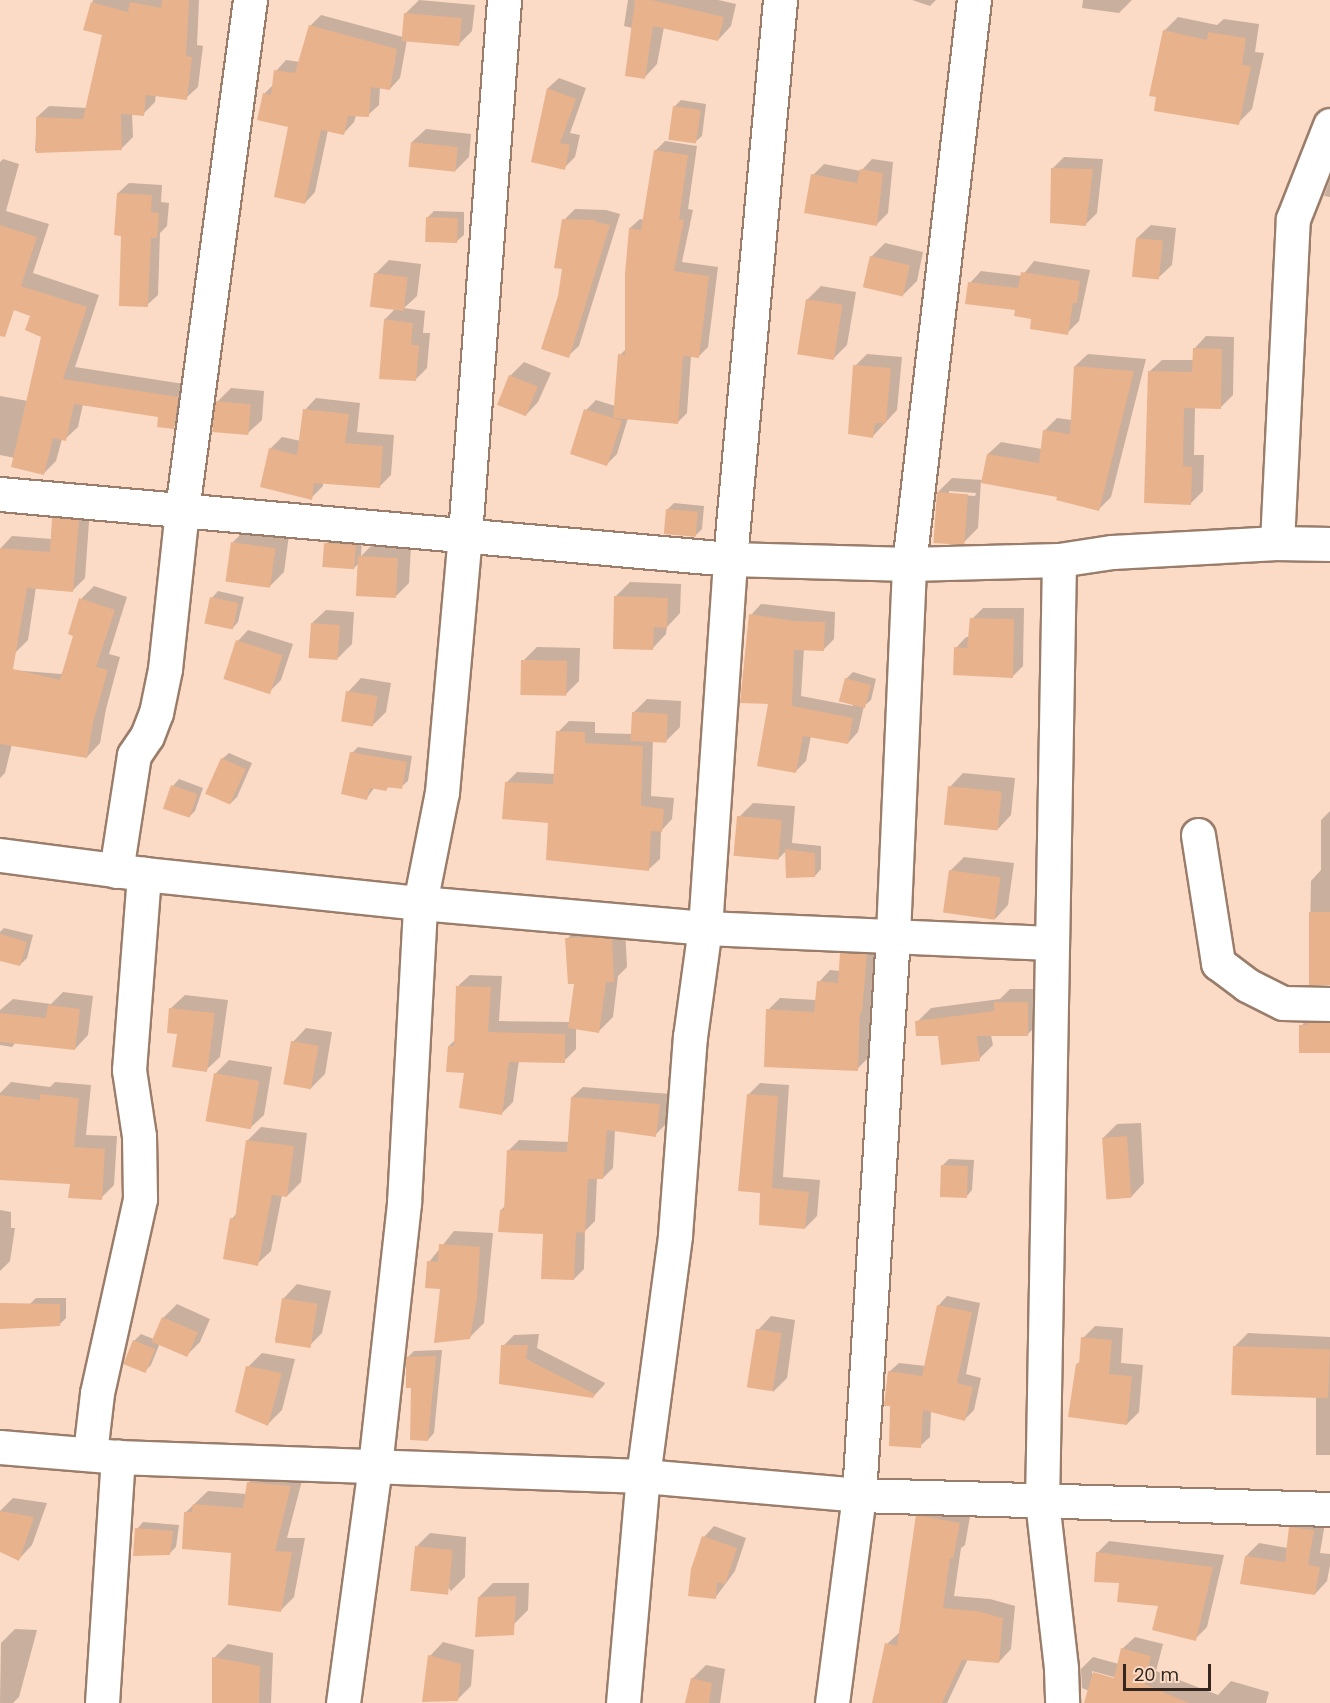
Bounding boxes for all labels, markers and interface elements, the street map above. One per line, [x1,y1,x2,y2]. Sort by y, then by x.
scale bar [1126,1652,1214,1690]
text: 20 m [1134,1662,1179,1687]

